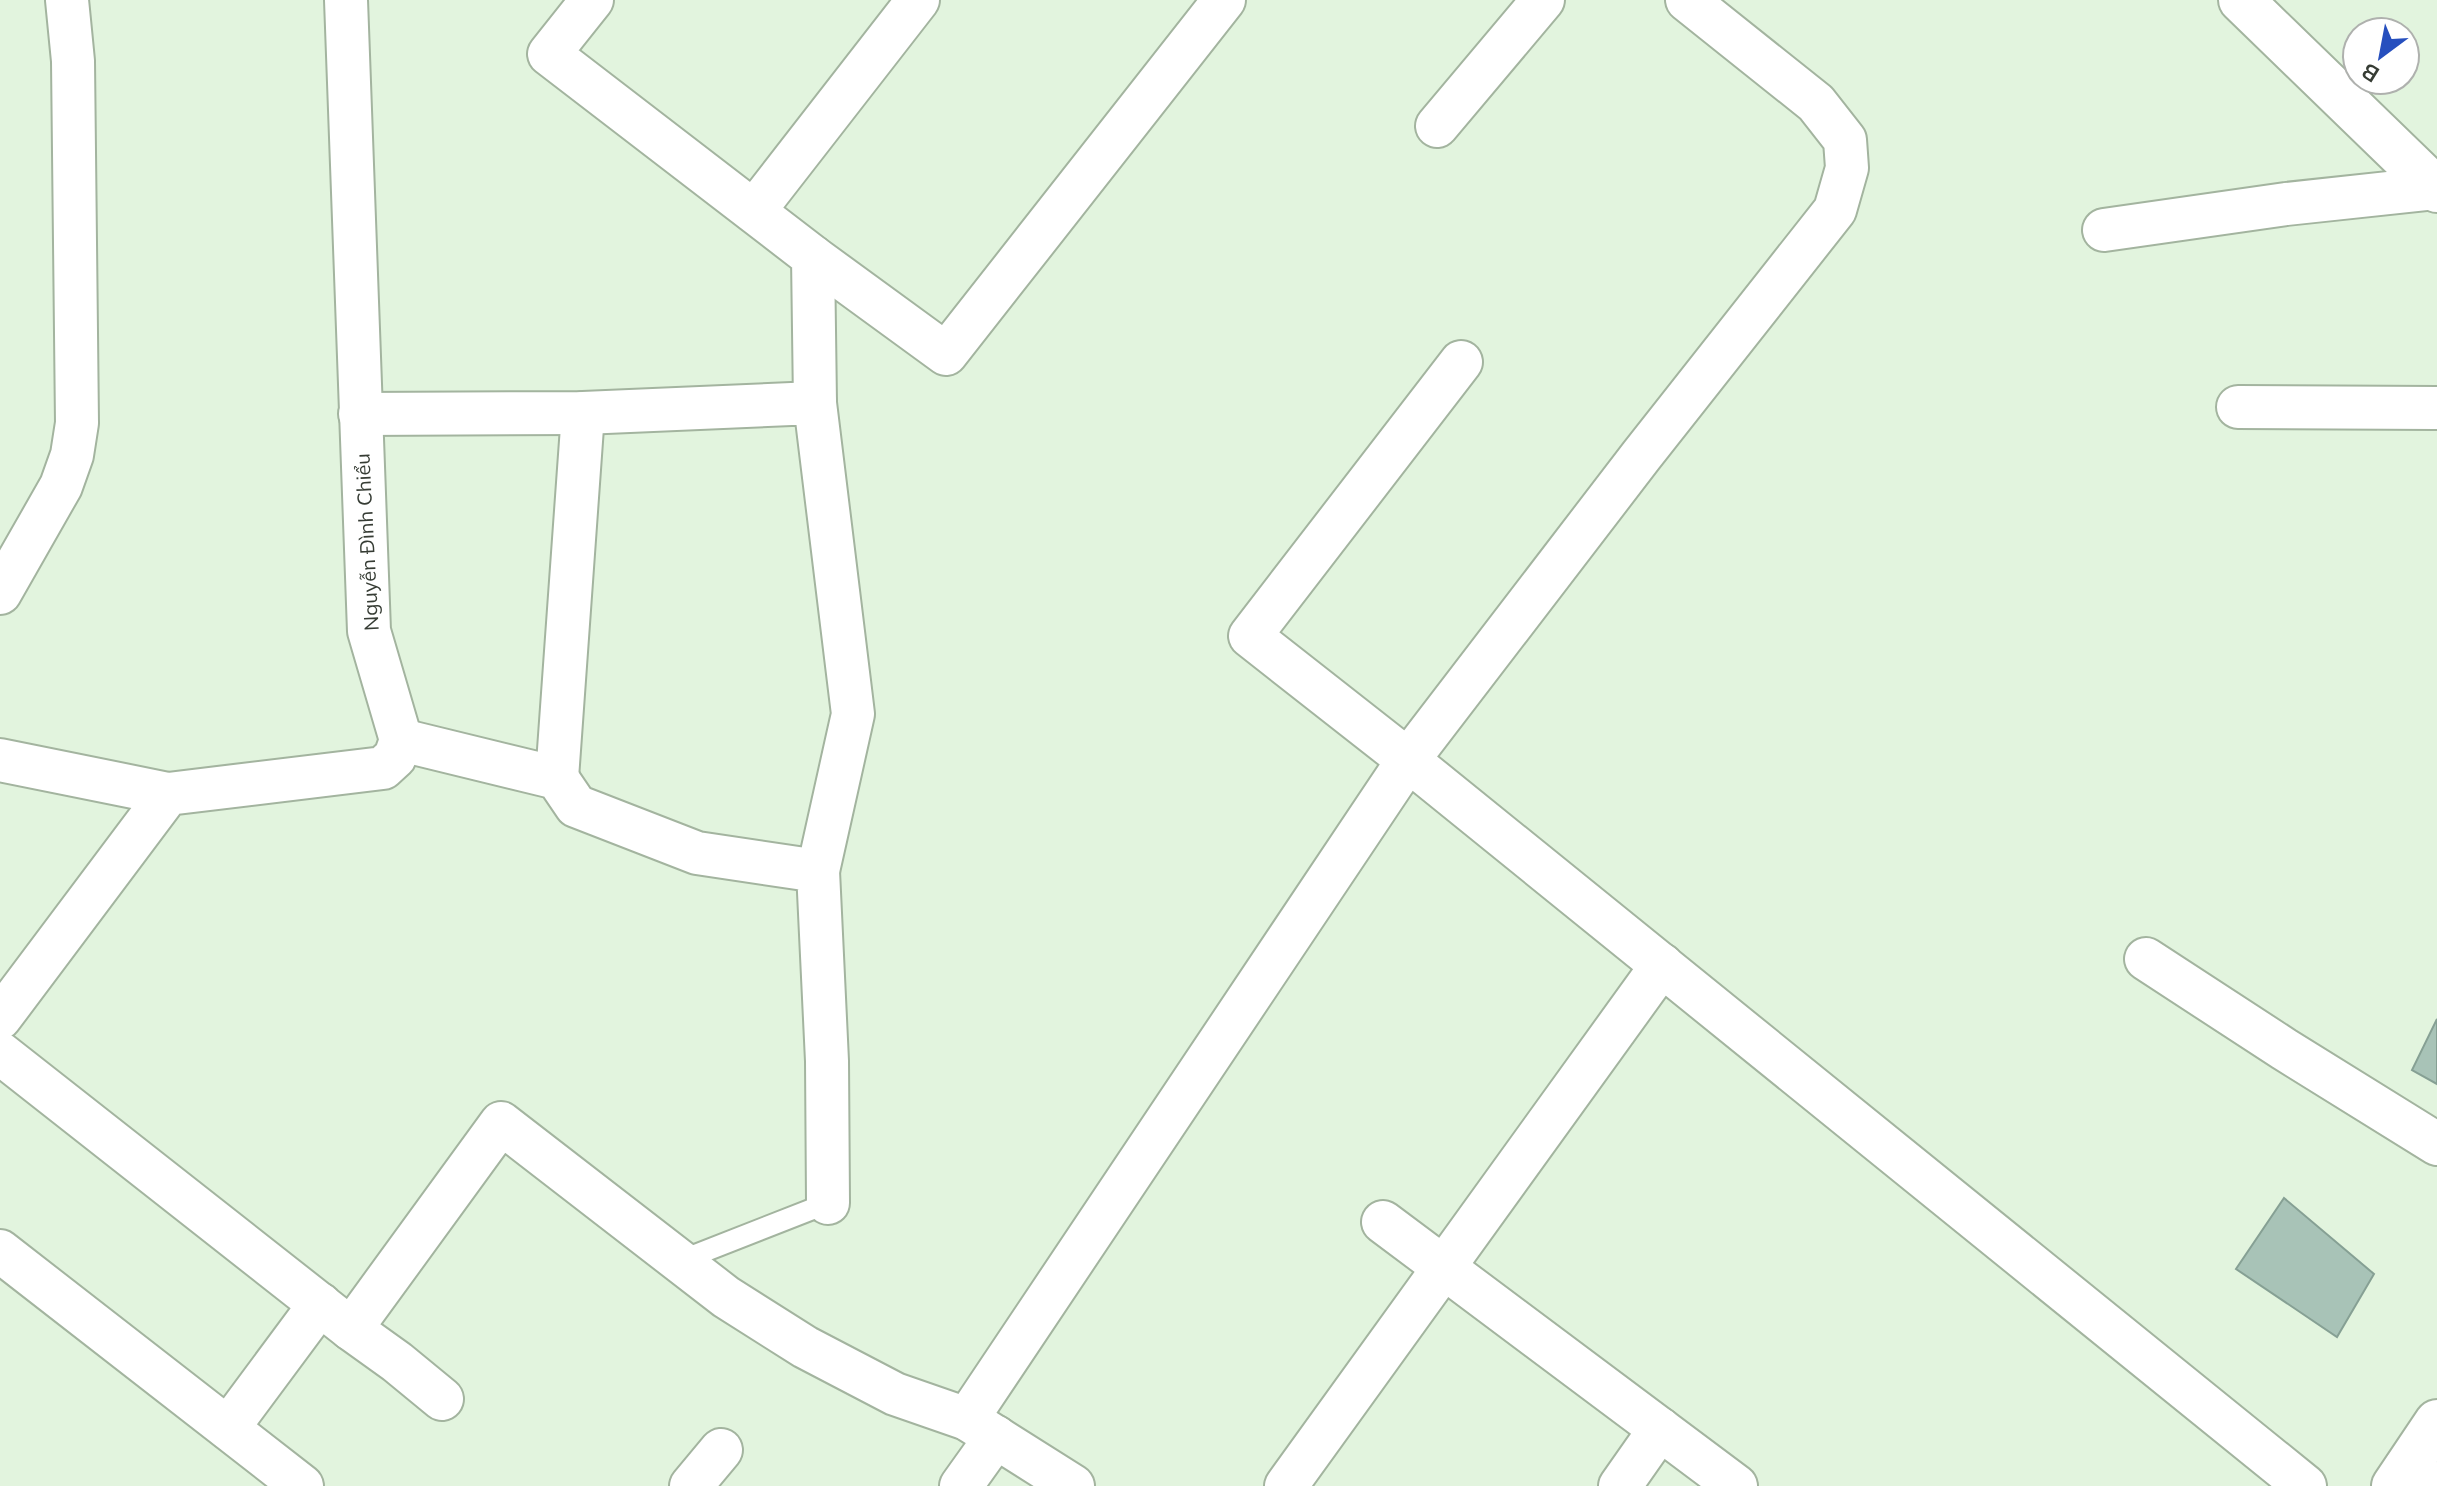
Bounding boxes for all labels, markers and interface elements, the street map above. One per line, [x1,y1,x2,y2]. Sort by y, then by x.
north arrow [2341,16,2421,96]
text: B [2357,57,2384,89]
street label: Nguyễn Đình Chiểu [349,453,384,631]

